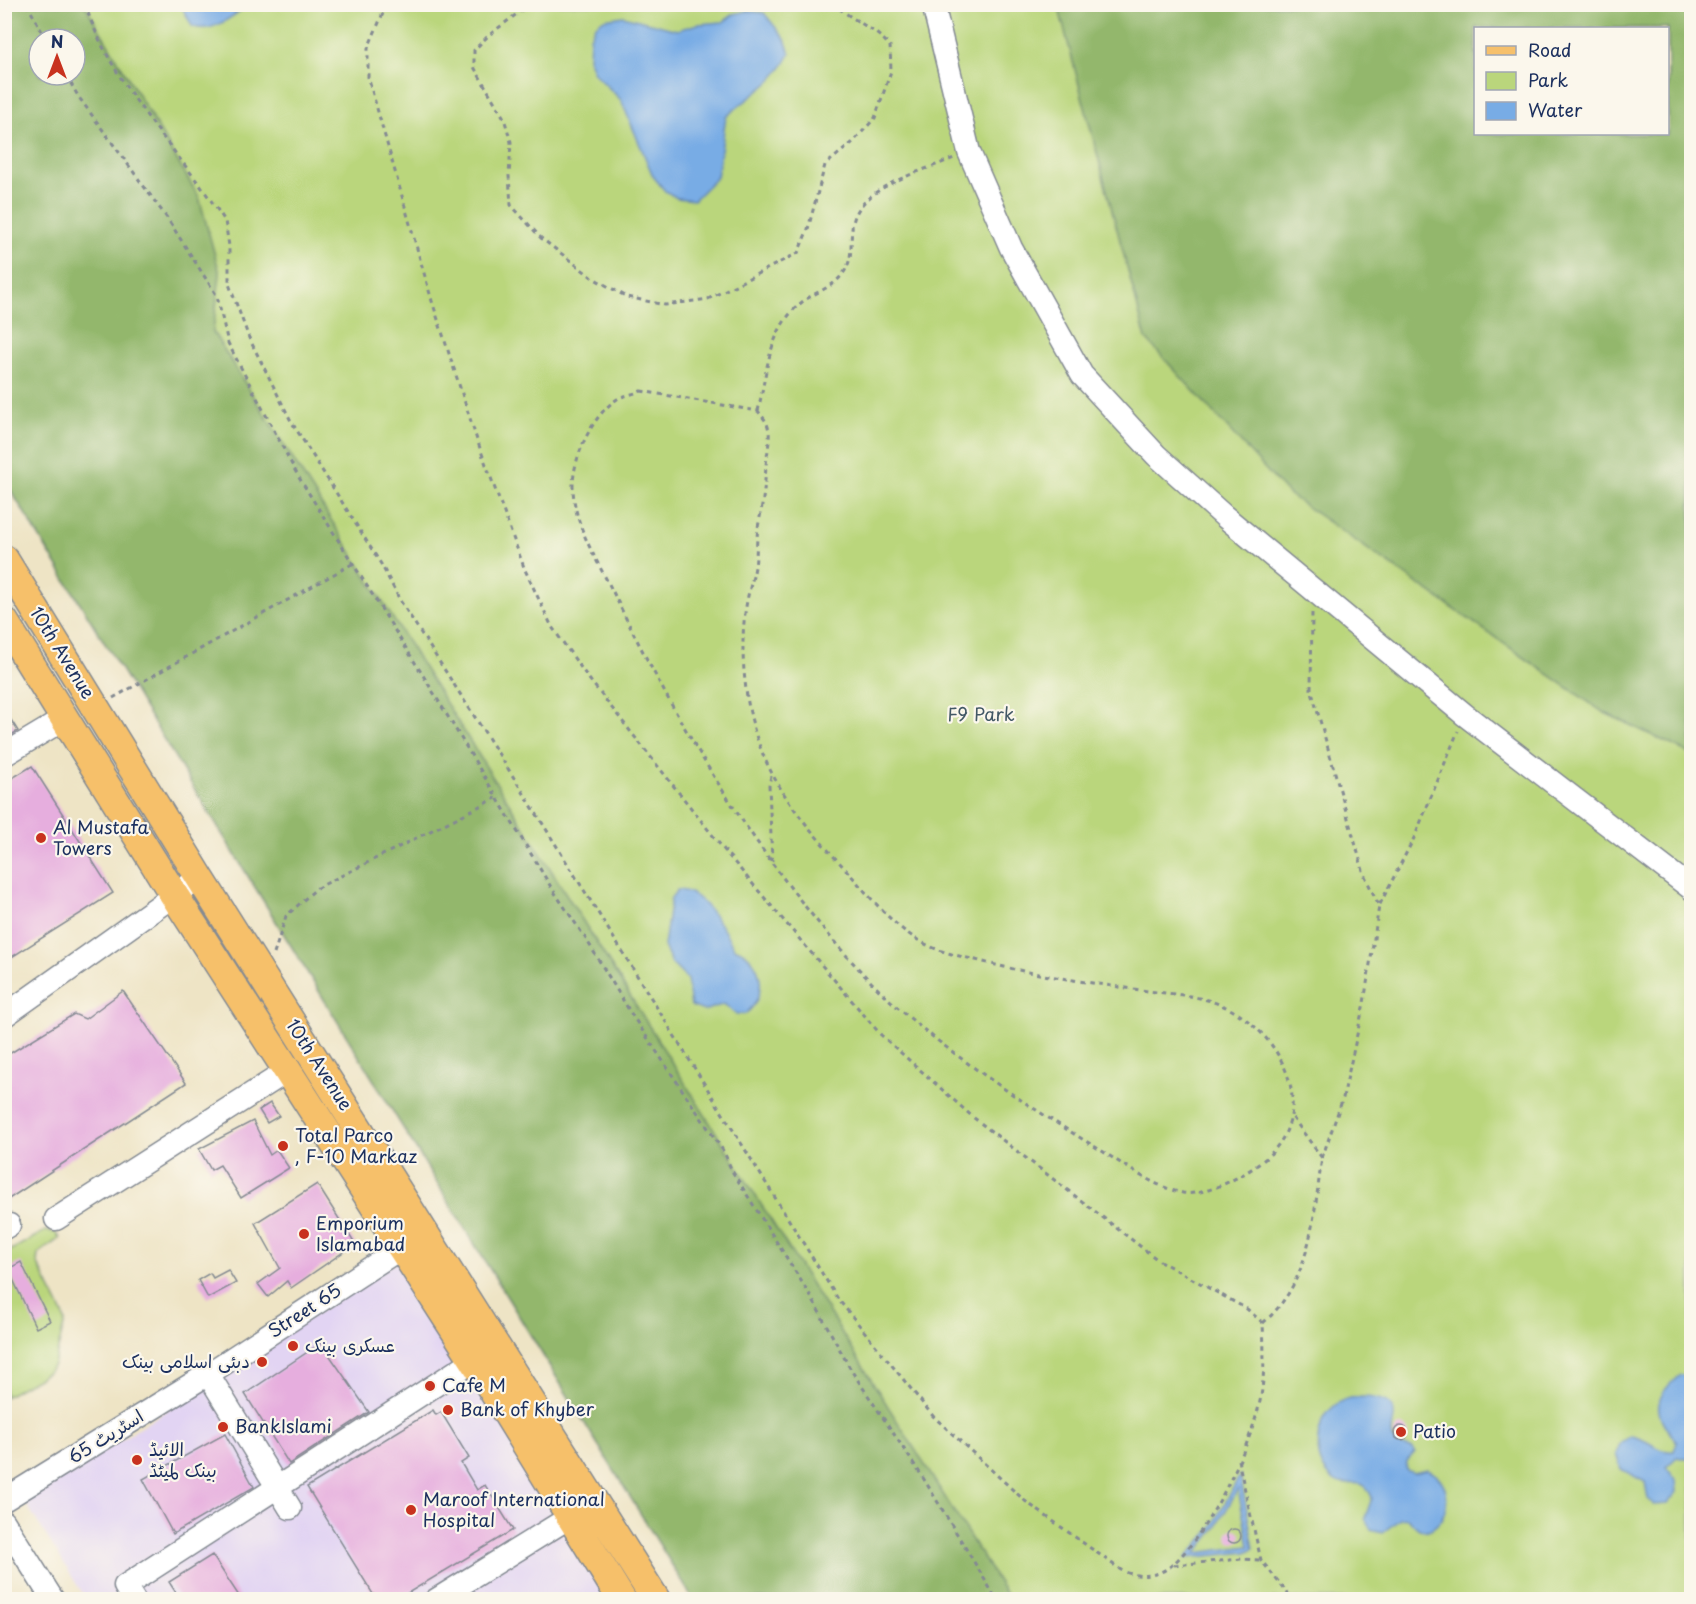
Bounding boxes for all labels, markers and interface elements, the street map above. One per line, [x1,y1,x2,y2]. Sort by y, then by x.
north arrow [27,27,87,87]
legend [1474,27,1669,135]
text: N [51,29,63,53]
text: Road [1528,36,1572,63]
text: Park [1528,66,1568,93]
text: Water [1528,96,1583,123]
street label: 10th Avenue [24,601,102,704]
park label: F9 Park [947,700,1015,727]
place label: Al Mustafa Towers [53,813,150,861]
marker: Al Mustafa Towers [34,831,48,845]
street label: 10th Avenue [281,1013,360,1115]
place label: Total Parco , F-10 Markaz [295,1121,418,1169]
marker: Total Parco , F-10 Markaz [276,1139,290,1153]
place label: Emporium Islamabad [316,1209,405,1257]
marker: Emporium Islamabad [297,1227,311,1241]
street label: Street 65 [262,1276,346,1344]
place label: عسکری بینک [305,1331,395,1358]
marker: عسکری بینک [286,1339,300,1353]
place label: دبئی اسلامی بینک [122,1347,250,1374]
marker: دبئی اسلامی بینک [255,1355,269,1369]
place label: Cafe M [442,1371,506,1398]
marker: Cafe M [423,1379,437,1393]
place label: Bank of Khyber [460,1395,595,1422]
street label: اسٹریٹ 65 [62,1402,148,1470]
marker: Bank of Khyber [441,1403,455,1417]
place label: BankIslami [235,1412,332,1439]
place label: Patio [1413,1417,1456,1444]
marker: BankIslami [216,1420,230,1434]
marker: Patio [1394,1425,1408,1439]
place label: الائیڈ بینک لمیٹڈ [149,1435,217,1483]
marker: الائیڈ بینک لمیٹڈ [130,1453,144,1467]
place label: Maroof International Hospital [423,1485,605,1533]
marker: Maroof International Hospital [404,1503,418,1517]

